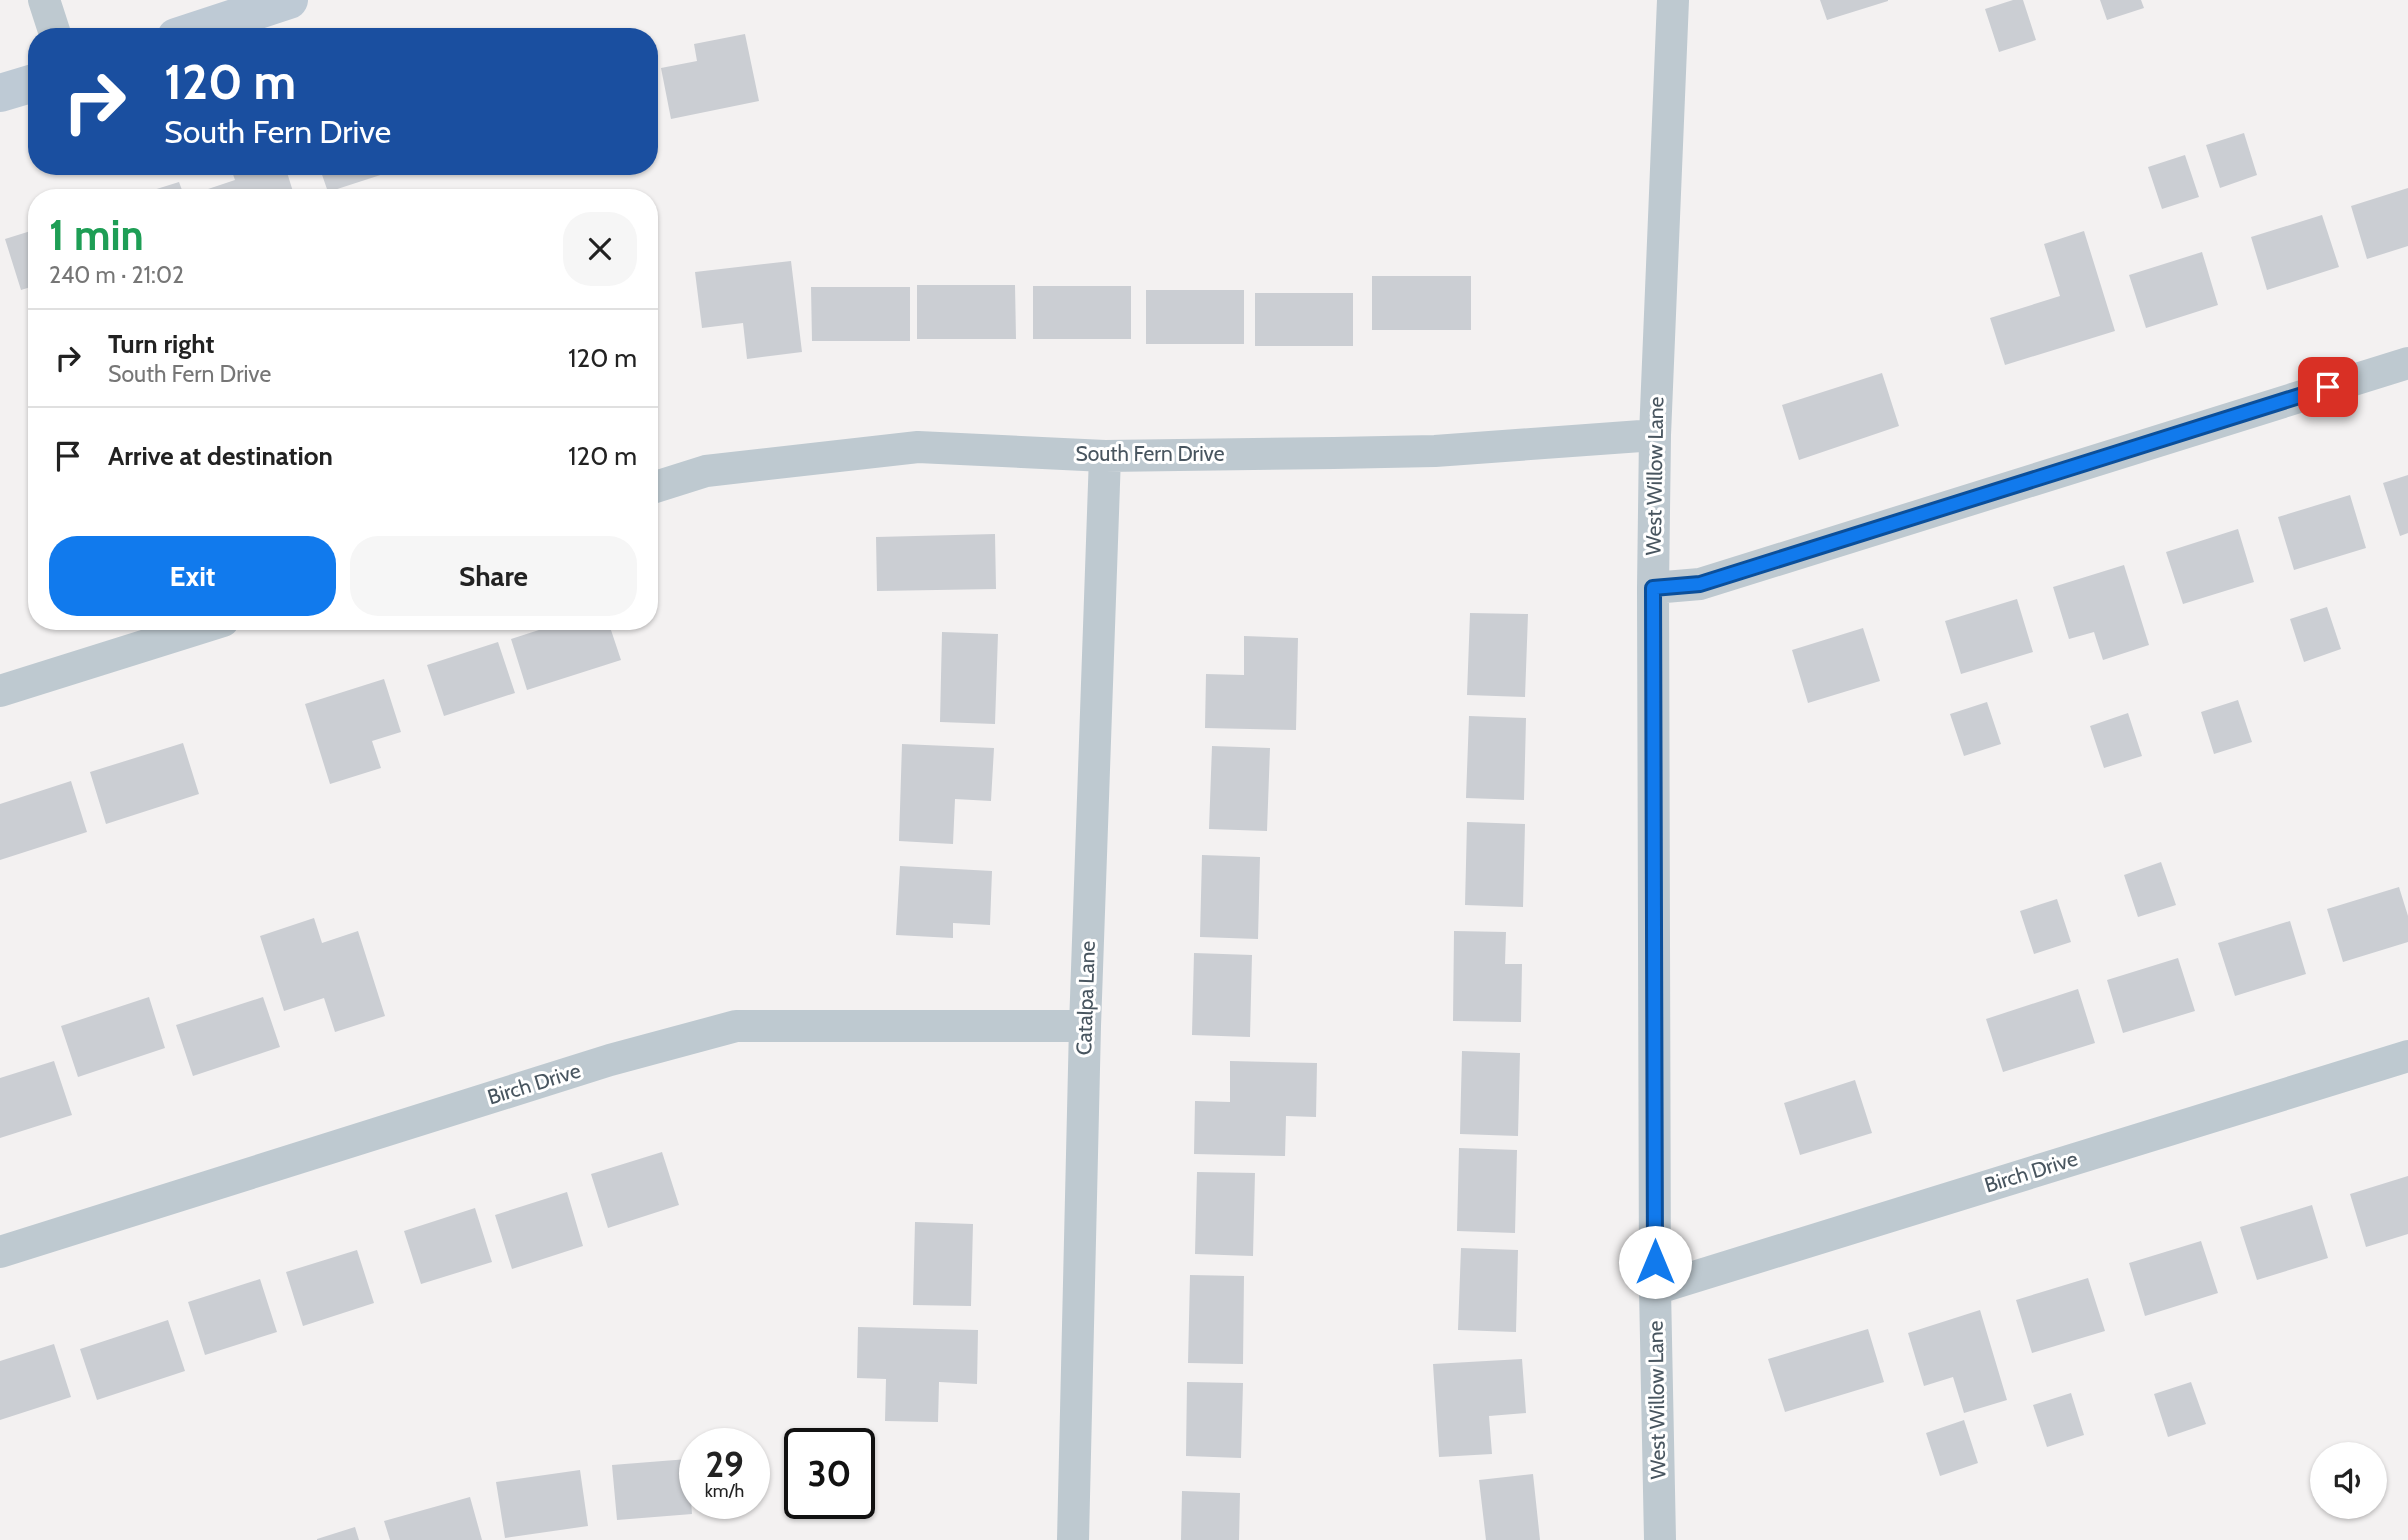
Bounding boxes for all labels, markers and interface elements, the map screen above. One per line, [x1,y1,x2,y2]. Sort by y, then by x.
text: 120 m [164,52,296,111]
icon: right [49,56,140,147]
text: South Fern Drive [164,112,391,151]
text: 1 min [49,209,144,261]
button: close [563,212,637,286]
text: 240 m · 21:02 [49,261,184,289]
text: Turn right [108,328,214,360]
icon: right [49,339,87,377]
text: 120 m [568,342,637,374]
pin [2298,357,2358,417]
text: South Fern Drive [108,360,271,388]
icon: arrive [2309,368,2347,406]
street label: West Willow Lane [1641,396,1668,556]
icon: arrive [49,437,87,475]
text: Arrive at destination [108,440,333,472]
text: 120 m [568,440,637,472]
street label: South Fern Drive [1075,441,1225,466]
button: Exit [49,536,336,616]
button: Share [350,536,637,616]
street label: Catalpa Lane [1071,940,1100,1056]
street label: Birch Drive [484,1057,584,1110]
street label: Birch Drive [1981,1145,2081,1198]
position arrow [1618,1225,1692,1299]
street label: West Willow Lane [1643,1320,1670,1480]
speed limit sign: 30 [784,1428,875,1519]
map controls [2310,1442,2387,1519]
button: sound [2310,1442,2387,1519]
text: 29 [705,1443,744,1486]
text: km/h [705,1480,744,1502]

